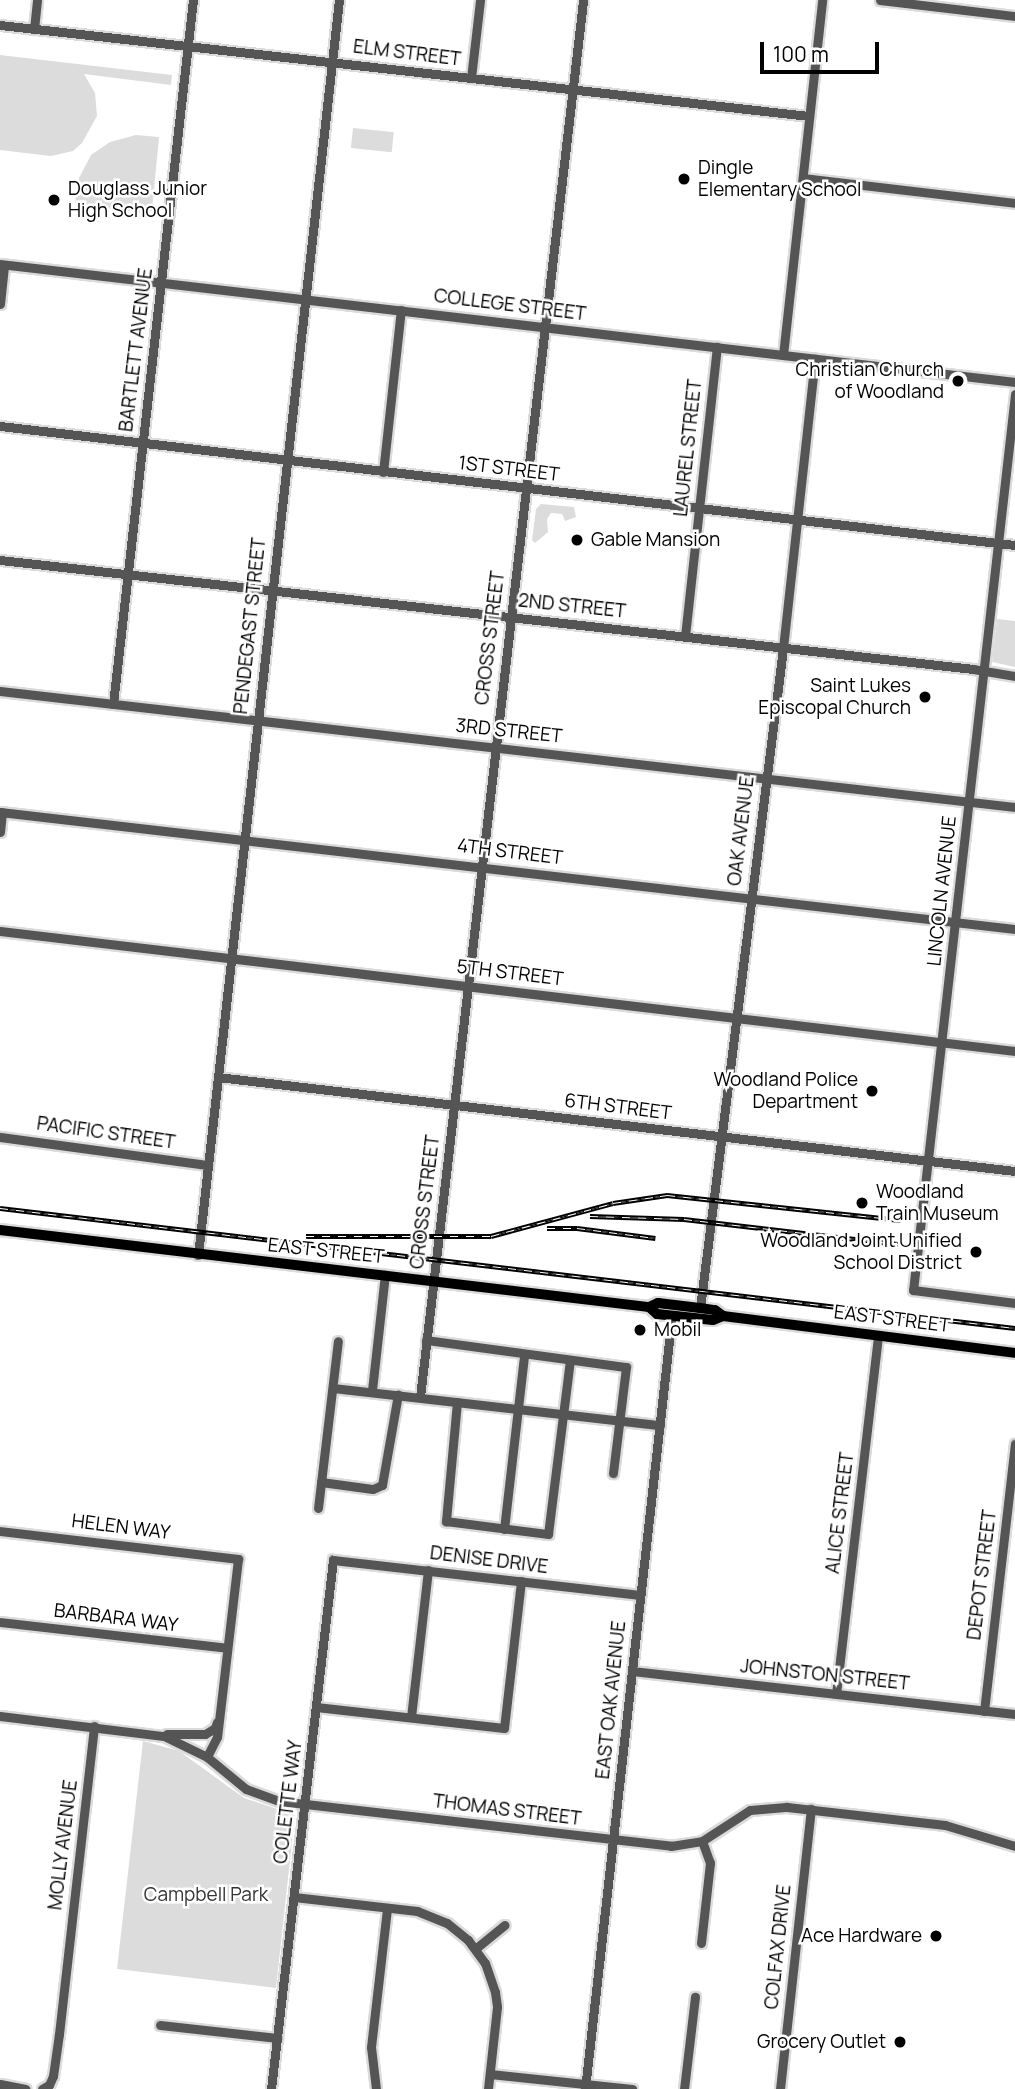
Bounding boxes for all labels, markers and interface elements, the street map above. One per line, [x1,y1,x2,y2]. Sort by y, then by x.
scale bar [763,28,882,72]
street label: ELM STREET [352,35,462,71]
text: 100 m [773,40,829,68]
place label: Dingle Elementary School [698,157,861,201]
marker: Dingle Elementary School [676,171,692,187]
place label: Douglass Junior High School [68,178,207,222]
marker: Douglass Junior High School [46,192,62,208]
street label: BARTLETT AVENUE [115,267,157,433]
street label: COLLEGE STREET [433,284,587,326]
place label: Christian Church of Woodland [796,359,944,403]
marker: Christian Church of Woodland [950,373,966,389]
street label: LAUREL STREET [669,378,707,518]
street label: 1ST STREET [457,451,561,487]
place label: Gable Mansion [591,529,720,551]
marker: Gable Mansion [569,532,585,548]
street label: PENDEGAST STREET [229,536,271,716]
street label: CROSS STREET [470,570,510,706]
street label: 2ND STREET [517,589,627,623]
place label: Saint Lukes Episcopal Church [758,675,911,719]
marker: Saint Lukes Episcopal Church [917,689,933,705]
street label: 3RD STREET [455,714,563,748]
street label: OAK AVENUE [723,775,759,887]
street label: LINCOLN AVENUE [923,815,961,967]
street label: 4TH STREET [456,834,564,870]
street label: 5TH STREET [455,955,565,991]
place label: Woodland Police Department [713,1069,858,1113]
marker: Woodland Police Department [864,1083,880,1099]
street label: 6TH STREET [563,1089,673,1125]
street label: PACIFIC STREET [35,1112,177,1154]
street label: CROSS STREET [405,1134,445,1270]
place label: Woodland Train Museum [876,1181,999,1225]
marker: Woodland Train Museum [854,1195,870,1211]
place label: Woodland Joint Unified School District [760,1230,962,1274]
street label: EAST STREET [266,1234,386,1268]
marker: Woodland Joint Unified School District [968,1244,984,1260]
street label: EAST STREET [832,1301,952,1337]
place label: Mobil [654,1319,701,1341]
marker: Mobil [632,1322,648,1338]
street label: ALICE STREET [821,1451,859,1575]
street label: DEPOT STREET [963,1508,1001,1642]
street label: HELEN WAY [70,1510,172,1544]
street label: DENISE DRIVE [429,1541,549,1579]
street label: BARBARA WAY [53,1599,179,1637]
street label: EAST OAK AVENUE [591,1619,631,1781]
street label: JOHNSTON STREET [739,1655,911,1695]
street label: COLETTE WAY [269,1739,307,1865]
street label: MOLLY AVENUE [44,1778,82,1912]
street label: THOMAS STREET [432,1790,582,1830]
park label: Campbell Park [144,1884,268,1906]
street label: COLFAX DRIVE [760,1884,796,2010]
place label: Ace Hardware [801,1925,922,1947]
marker: Ace Hardware [928,1928,944,1944]
place label: Grocery Outlet [757,2031,886,2053]
marker: Grocery Outlet [892,2034,908,2050]

